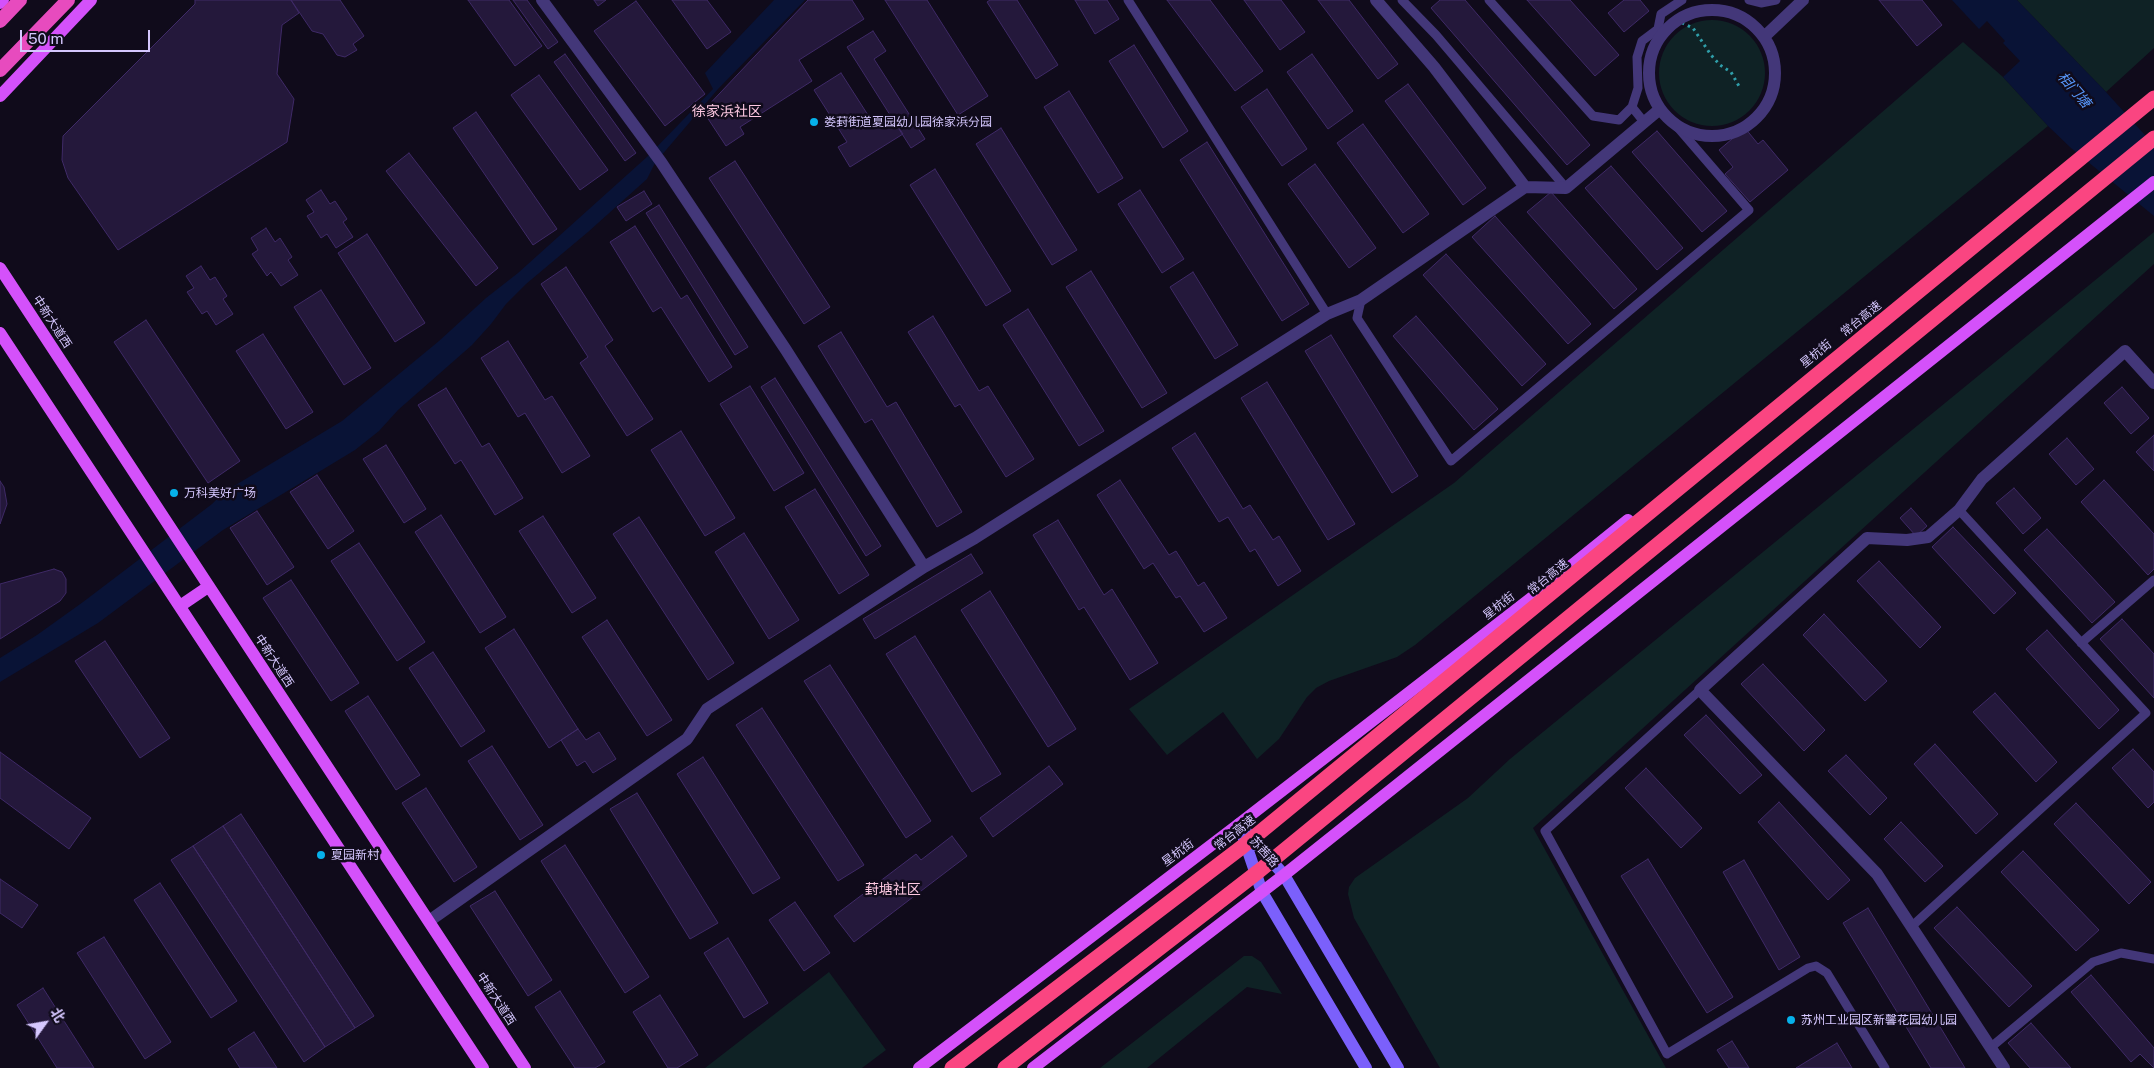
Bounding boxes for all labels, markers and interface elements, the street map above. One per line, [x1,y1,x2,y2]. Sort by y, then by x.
scale bar [22,20,152,52]
text: 50 m [28,30,63,47]
water label: 相门塘 [2054,69,2094,111]
district label: 徐家浜社区 [692,104,762,120]
place label: 娄葑街道夏园幼儿园徐家浜分园 [824,115,992,129]
marker: 娄葑街道夏园幼儿园徐家浜分园 [808,116,820,128]
street label: 中新大道西 [30,293,74,351]
street label: 常台高速 [1838,298,1884,340]
street label: 星杭街 [1797,337,1835,371]
place label: 万科美好广场 [184,486,256,500]
marker: 万科美好广场 [168,487,180,499]
street label: 常台高速 [1525,556,1571,598]
street label: 星杭街 [1480,589,1518,623]
street label: 中新大道西 [252,632,296,690]
street label: 常台高速 [1212,813,1258,853]
street label: 苏茜路 [1247,834,1281,870]
street label: 星杭街 [1159,836,1197,870]
place label: 夏园新村 [331,848,379,862]
marker: 夏园新村 [315,849,327,861]
district label: 葑塘社区 [865,882,921,898]
street label: 中新大道西 [474,970,518,1028]
north arrow [20,998,70,1048]
text: 北 [47,1005,68,1025]
place label: 苏州工业园区新馨花园幼儿园 [1801,1013,1957,1027]
marker: 苏州工业园区新馨花园幼儿园 [1785,1014,1797,1026]

